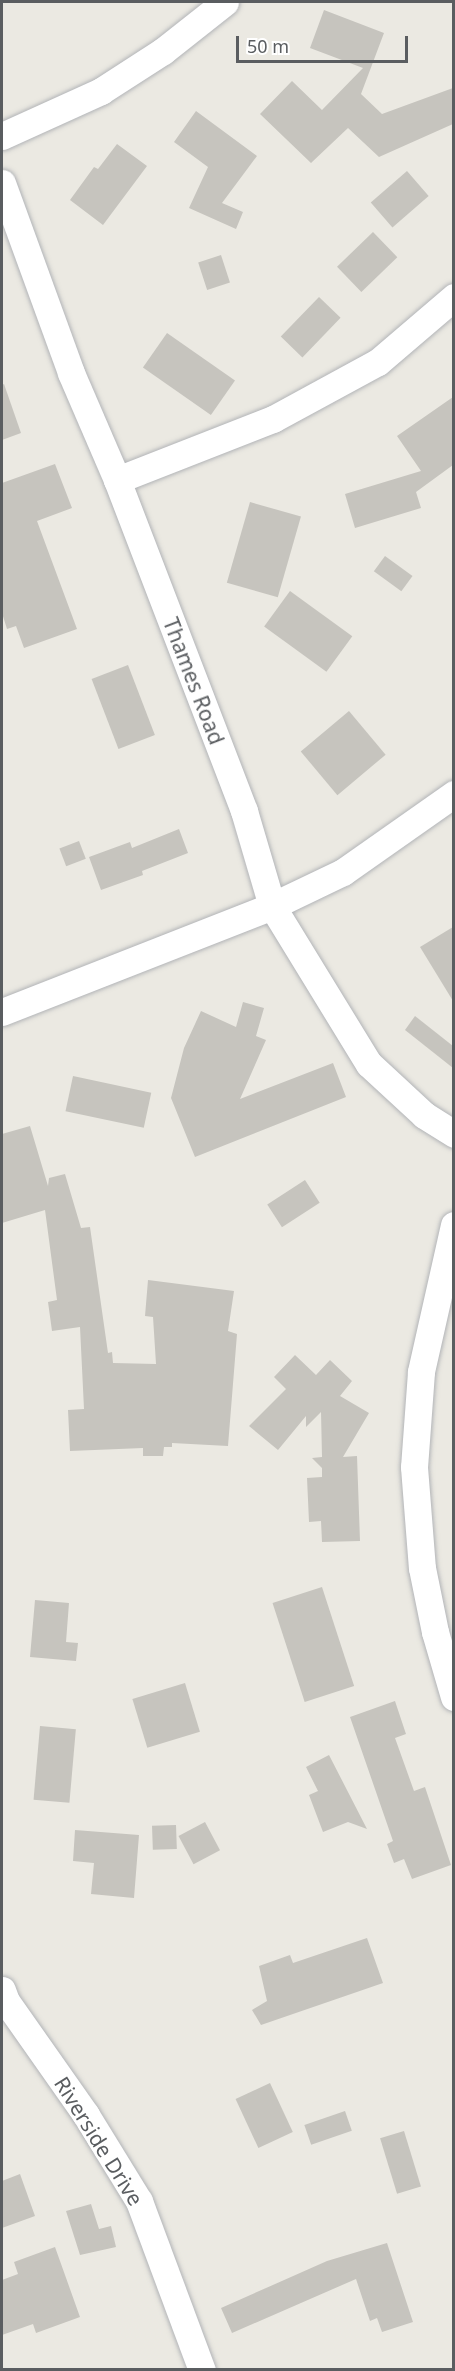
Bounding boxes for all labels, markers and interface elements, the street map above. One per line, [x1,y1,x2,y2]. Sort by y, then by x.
scale bar [239,24,412,62]
text: 50 m [247,34,289,58]
street label: Thames Road [158,614,230,748]
street label: Riverside Drive [49,2072,149,2210]

